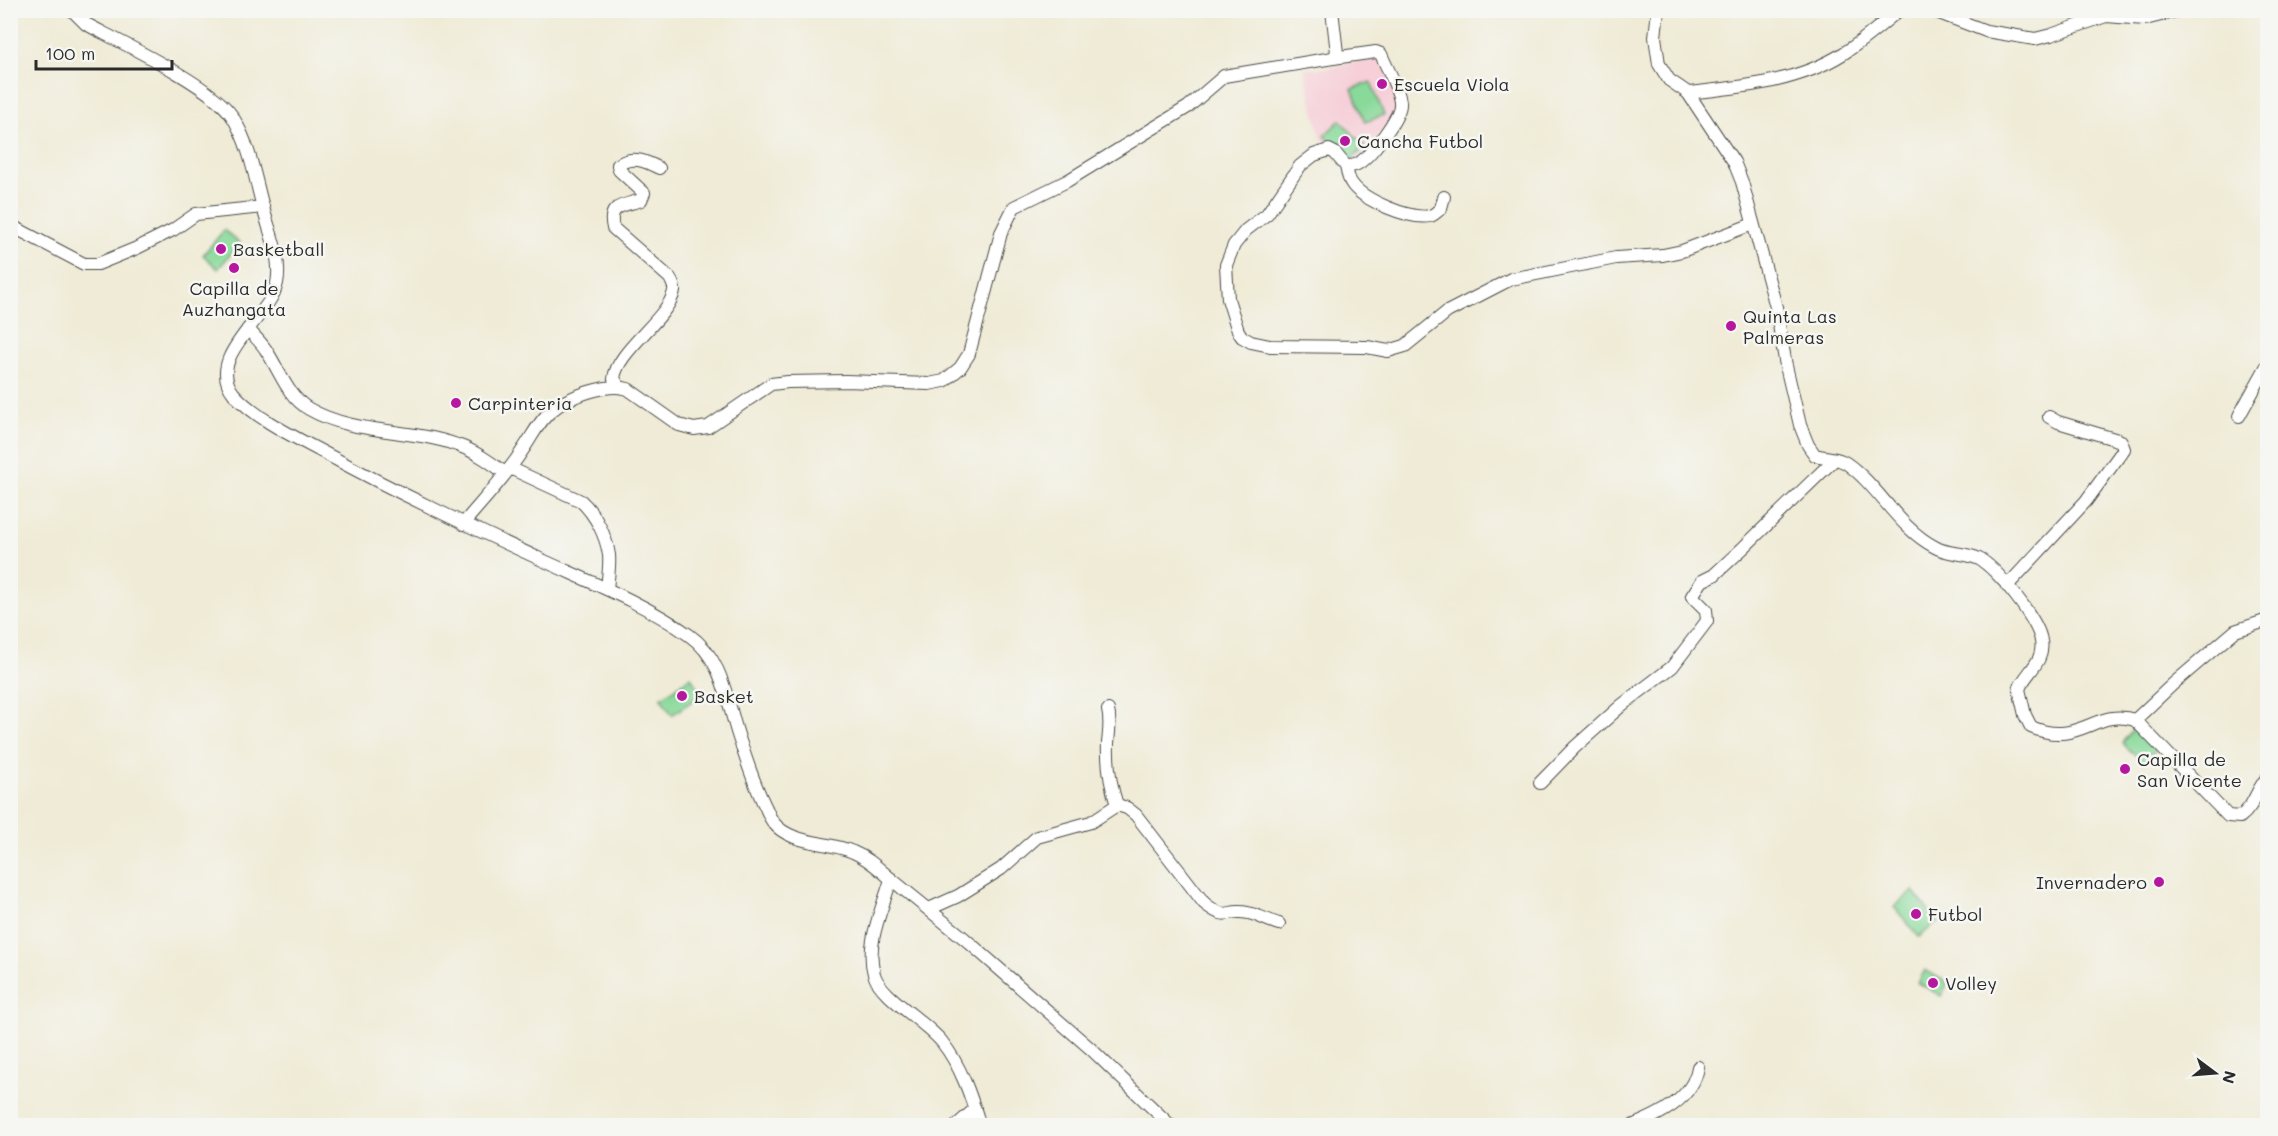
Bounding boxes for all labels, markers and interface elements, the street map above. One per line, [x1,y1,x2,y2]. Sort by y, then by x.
scale bar [36,33,172,71]
text: 100 m [45,41,95,65]
place label: Escuela Viola [1394,72,1510,96]
marker: Escuela Viola [1375,77,1389,91]
place label: Cancha Futbol [1357,129,1483,153]
marker: Cancha Futbol [1338,134,1352,148]
place label: Basketball [233,237,324,261]
marker: Basketball [214,242,228,256]
marker: Capilla de Auzhangata [227,261,241,275]
place label: Capilla de Auzhangata [182,276,286,321]
place label: Quinta Las Palmeras [1743,304,1837,349]
marker: Quinta Las Palmeras [1724,319,1738,333]
place label: Carpinteria [468,391,573,415]
marker: Carpinteria [449,396,463,410]
place label: Basket [694,684,754,708]
marker: Basket [675,689,689,703]
place label: Capilla de San Vicente [2137,747,2242,792]
marker: Capilla de San Vicente [2118,762,2132,776]
place label: Invernadero [2036,870,2147,894]
marker: Invernadero [2152,875,2166,889]
place label: Futbol [1928,902,1983,926]
marker: Futbol [1909,907,1923,921]
place label: Volley [1945,971,1997,995]
marker: Volley [1926,976,1940,990]
north arrow [2185,1043,2245,1103]
text: N [2218,1069,2242,1086]

